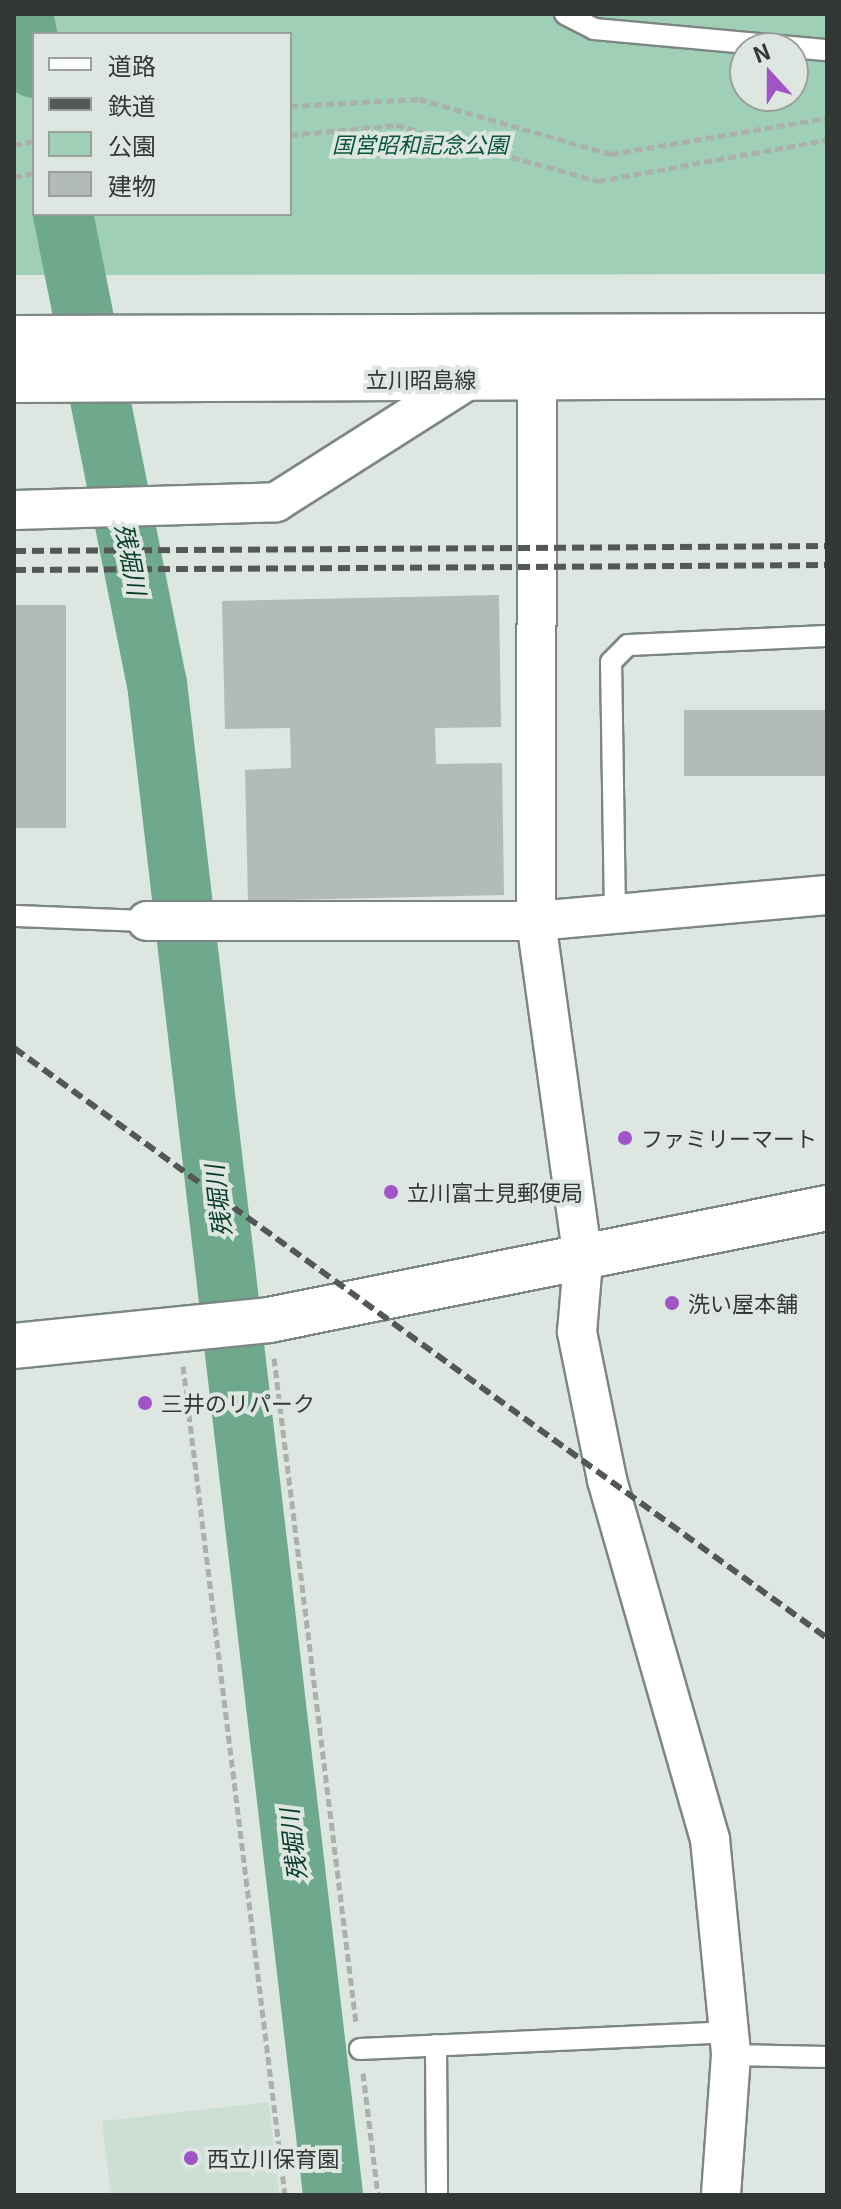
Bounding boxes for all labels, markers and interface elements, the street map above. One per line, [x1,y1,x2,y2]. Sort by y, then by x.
legend [32,32,292,216]
north arrow [729,32,809,112]
text: N [748,34,775,69]
text: 道路 [108,47,156,82]
text: 鉄道 [108,87,156,122]
text: 公園 [108,127,156,162]
park label: 国営昭和記念公園 [332,131,508,157]
text: 建物 [108,167,156,202]
street label: 立川昭島線 [366,366,476,392]
water label: 残堀川 [111,521,153,597]
place label: ファミリーマート [641,1125,817,1151]
marker: ファミリーマート [616,1129,634,1147]
water label: 残堀川 [198,1164,236,1238]
place label: 立川富士見郵便局 [407,1179,583,1205]
marker: 立川富士見郵便局 [382,1183,400,1201]
place label: 洗い屋本舗 [688,1290,798,1316]
marker: 洗い屋本舗 [663,1294,681,1312]
place label: 三井のリパーク [161,1390,315,1416]
marker: 三井のリパーク [136,1394,154,1412]
water label: 残堀川 [273,1808,311,1882]
place label: 西立川保育園 [207,2145,339,2171]
marker: 西立川保育園 [182,2149,200,2167]

